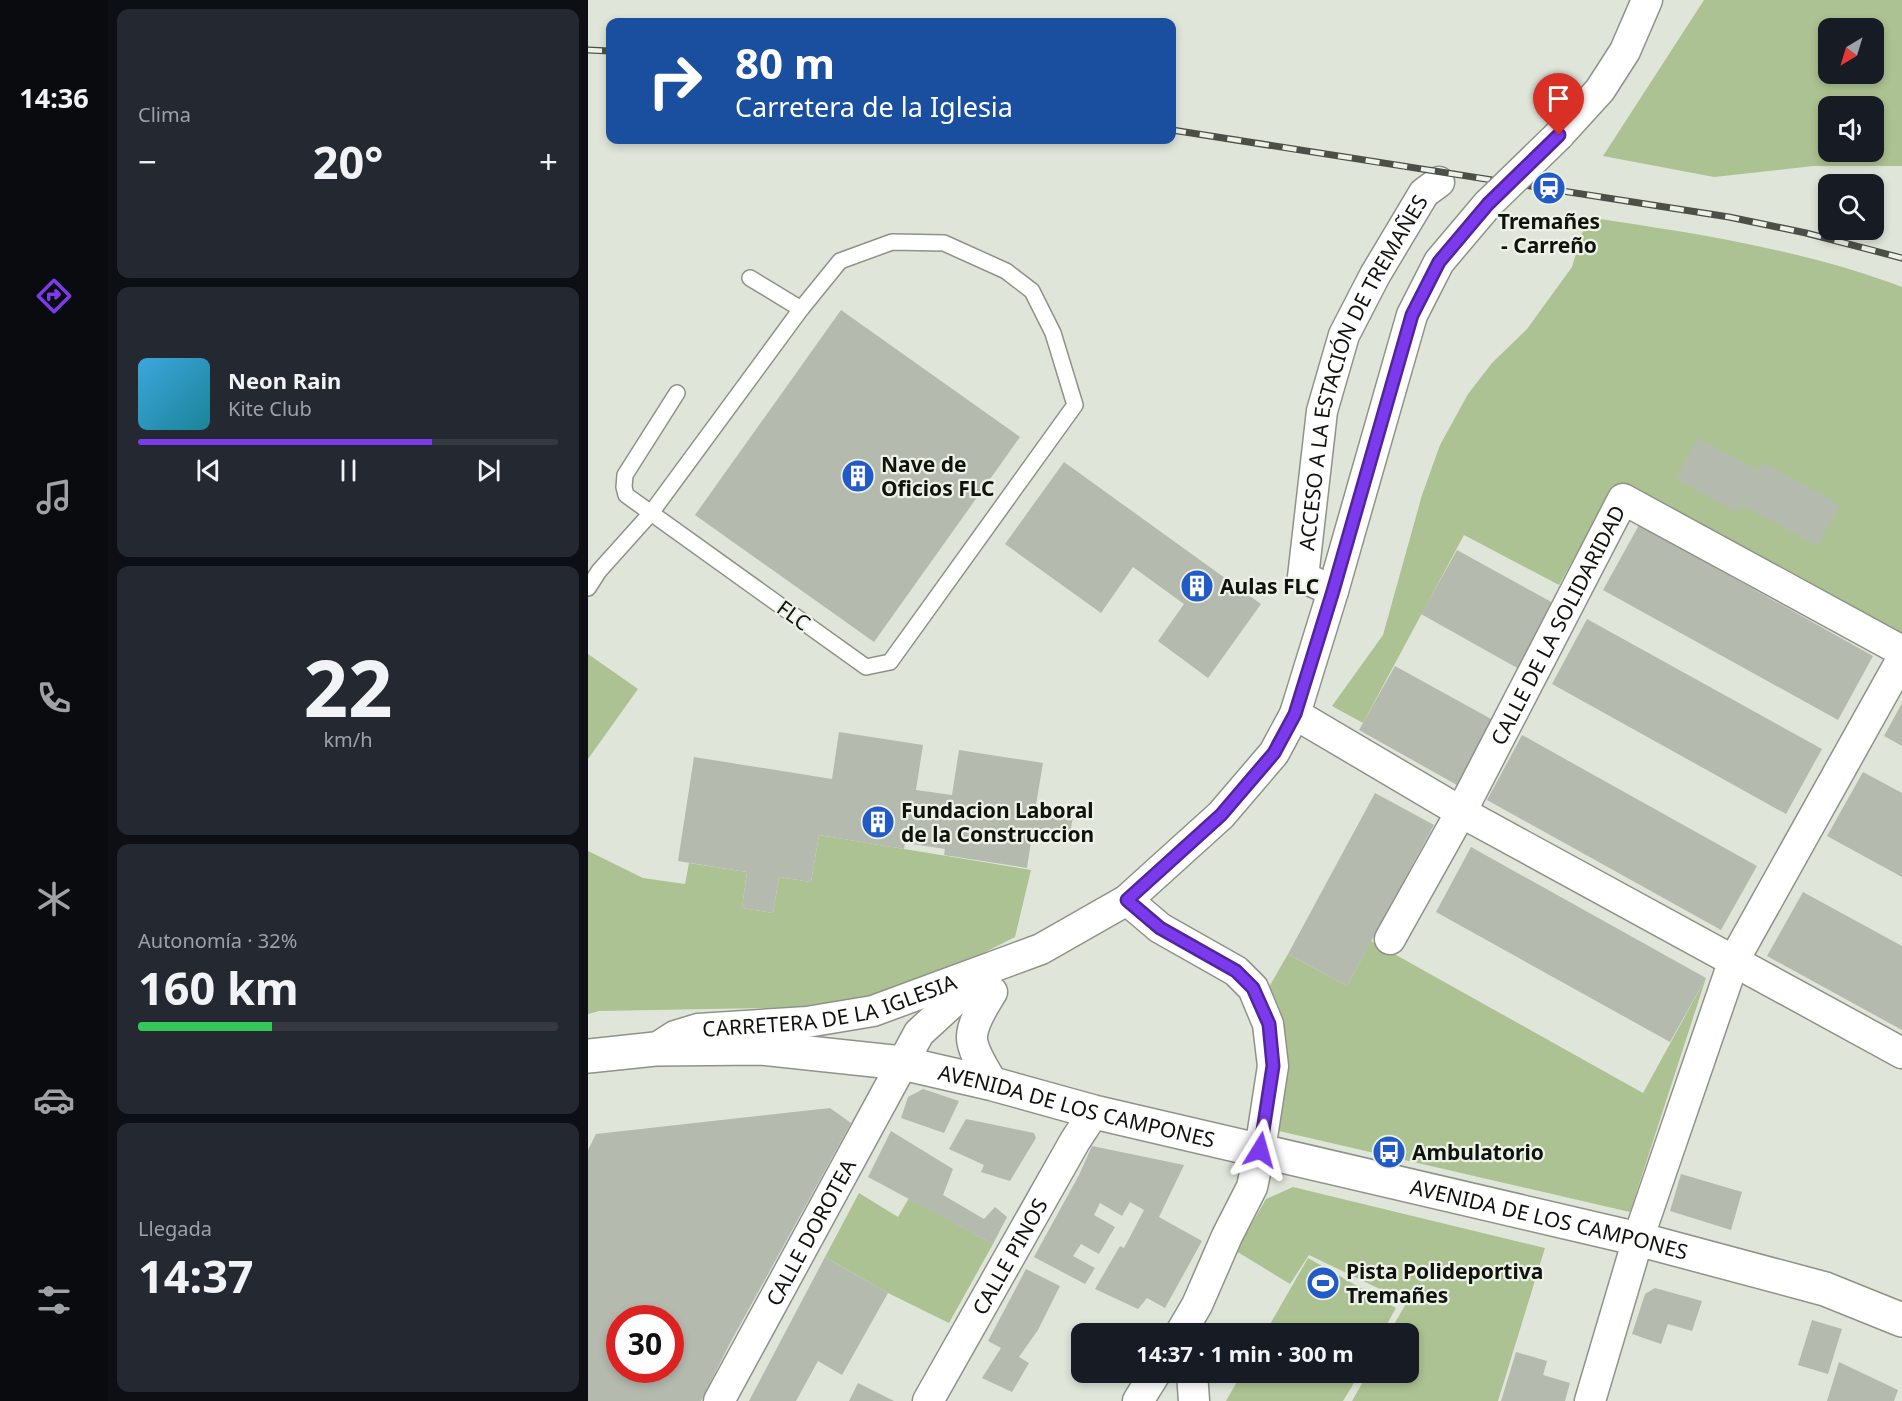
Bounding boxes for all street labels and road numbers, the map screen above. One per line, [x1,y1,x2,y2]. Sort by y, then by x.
street label: ACCESO A LA ESTACIÓN DE TREMAÑES [1292,189,1434,552]
street label: CALLE DE LA SOLIDARIDAD [1484,500,1631,750]
street label: FLC [772,593,816,637]
street label: CARRETERA DE LA IGLESIA [701,967,961,1043]
street label: AVENIDA DE LOS CAMPONES [936,1058,1218,1154]
street label: CALLE DOROTEA [759,1153,862,1311]
street label: AVENIDA DE LOS CAMPONES [1408,1172,1691,1266]
street label: CALLE PINOS [966,1193,1054,1320]

